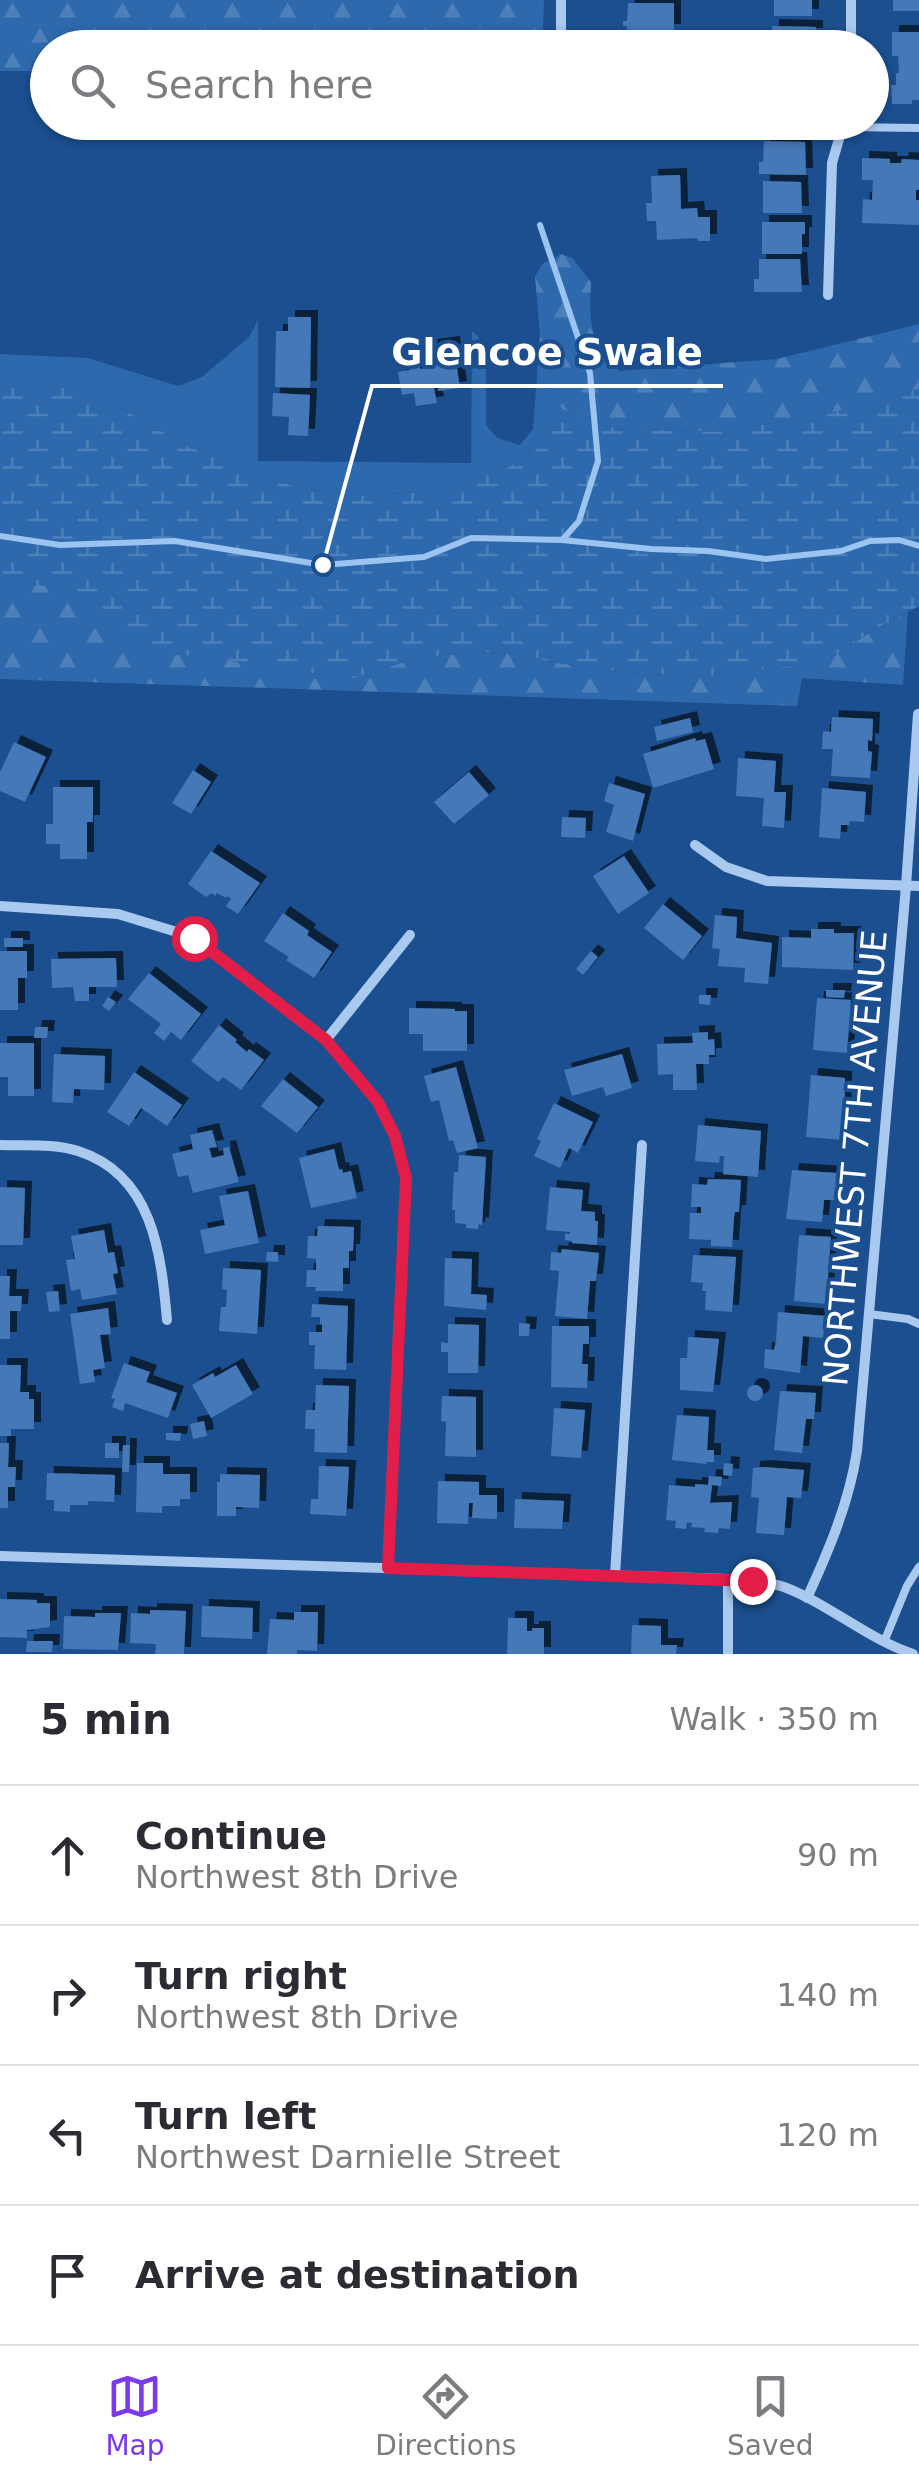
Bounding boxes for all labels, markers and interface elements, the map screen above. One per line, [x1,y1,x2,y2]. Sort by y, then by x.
search box [30,30,889,140]
icon: search [65,58,120,113]
text: Search here [145,63,373,107]
callout: Glencoe Swale [372,318,723,386]
text: Glencoe Swale [391,330,703,374]
route start [172,916,218,962]
street label: NORTHWEST 7TH AVENUE [815,928,895,1388]
route end [730,1559,776,1605]
text: 5 min [40,1695,172,1744]
text: Walk · 350 m [669,1700,879,1738]
text: Continue [135,1814,327,1858]
icon: ahead [40,1828,95,1883]
text: 90 m [797,1836,879,1874]
text: Northwest 8th Drive [135,1858,458,1896]
text: Turn right [135,1954,347,1998]
icon: right [40,1968,95,2023]
text: 140 m [777,1976,879,2014]
text: Northwest 8th Drive [135,1998,458,2036]
text: Turn left [135,2094,316,2138]
icon: left [40,2108,95,2163]
text: 120 m [777,2116,879,2154]
text: Northwest Darnielle Street [135,2138,560,2176]
icon: arrive [40,2248,95,2303]
text: Arrive at destination [135,2253,580,2297]
tab: Map [105,2369,164,2462]
tab: Directions [375,2369,516,2462]
tab: Saved [727,2369,814,2462]

